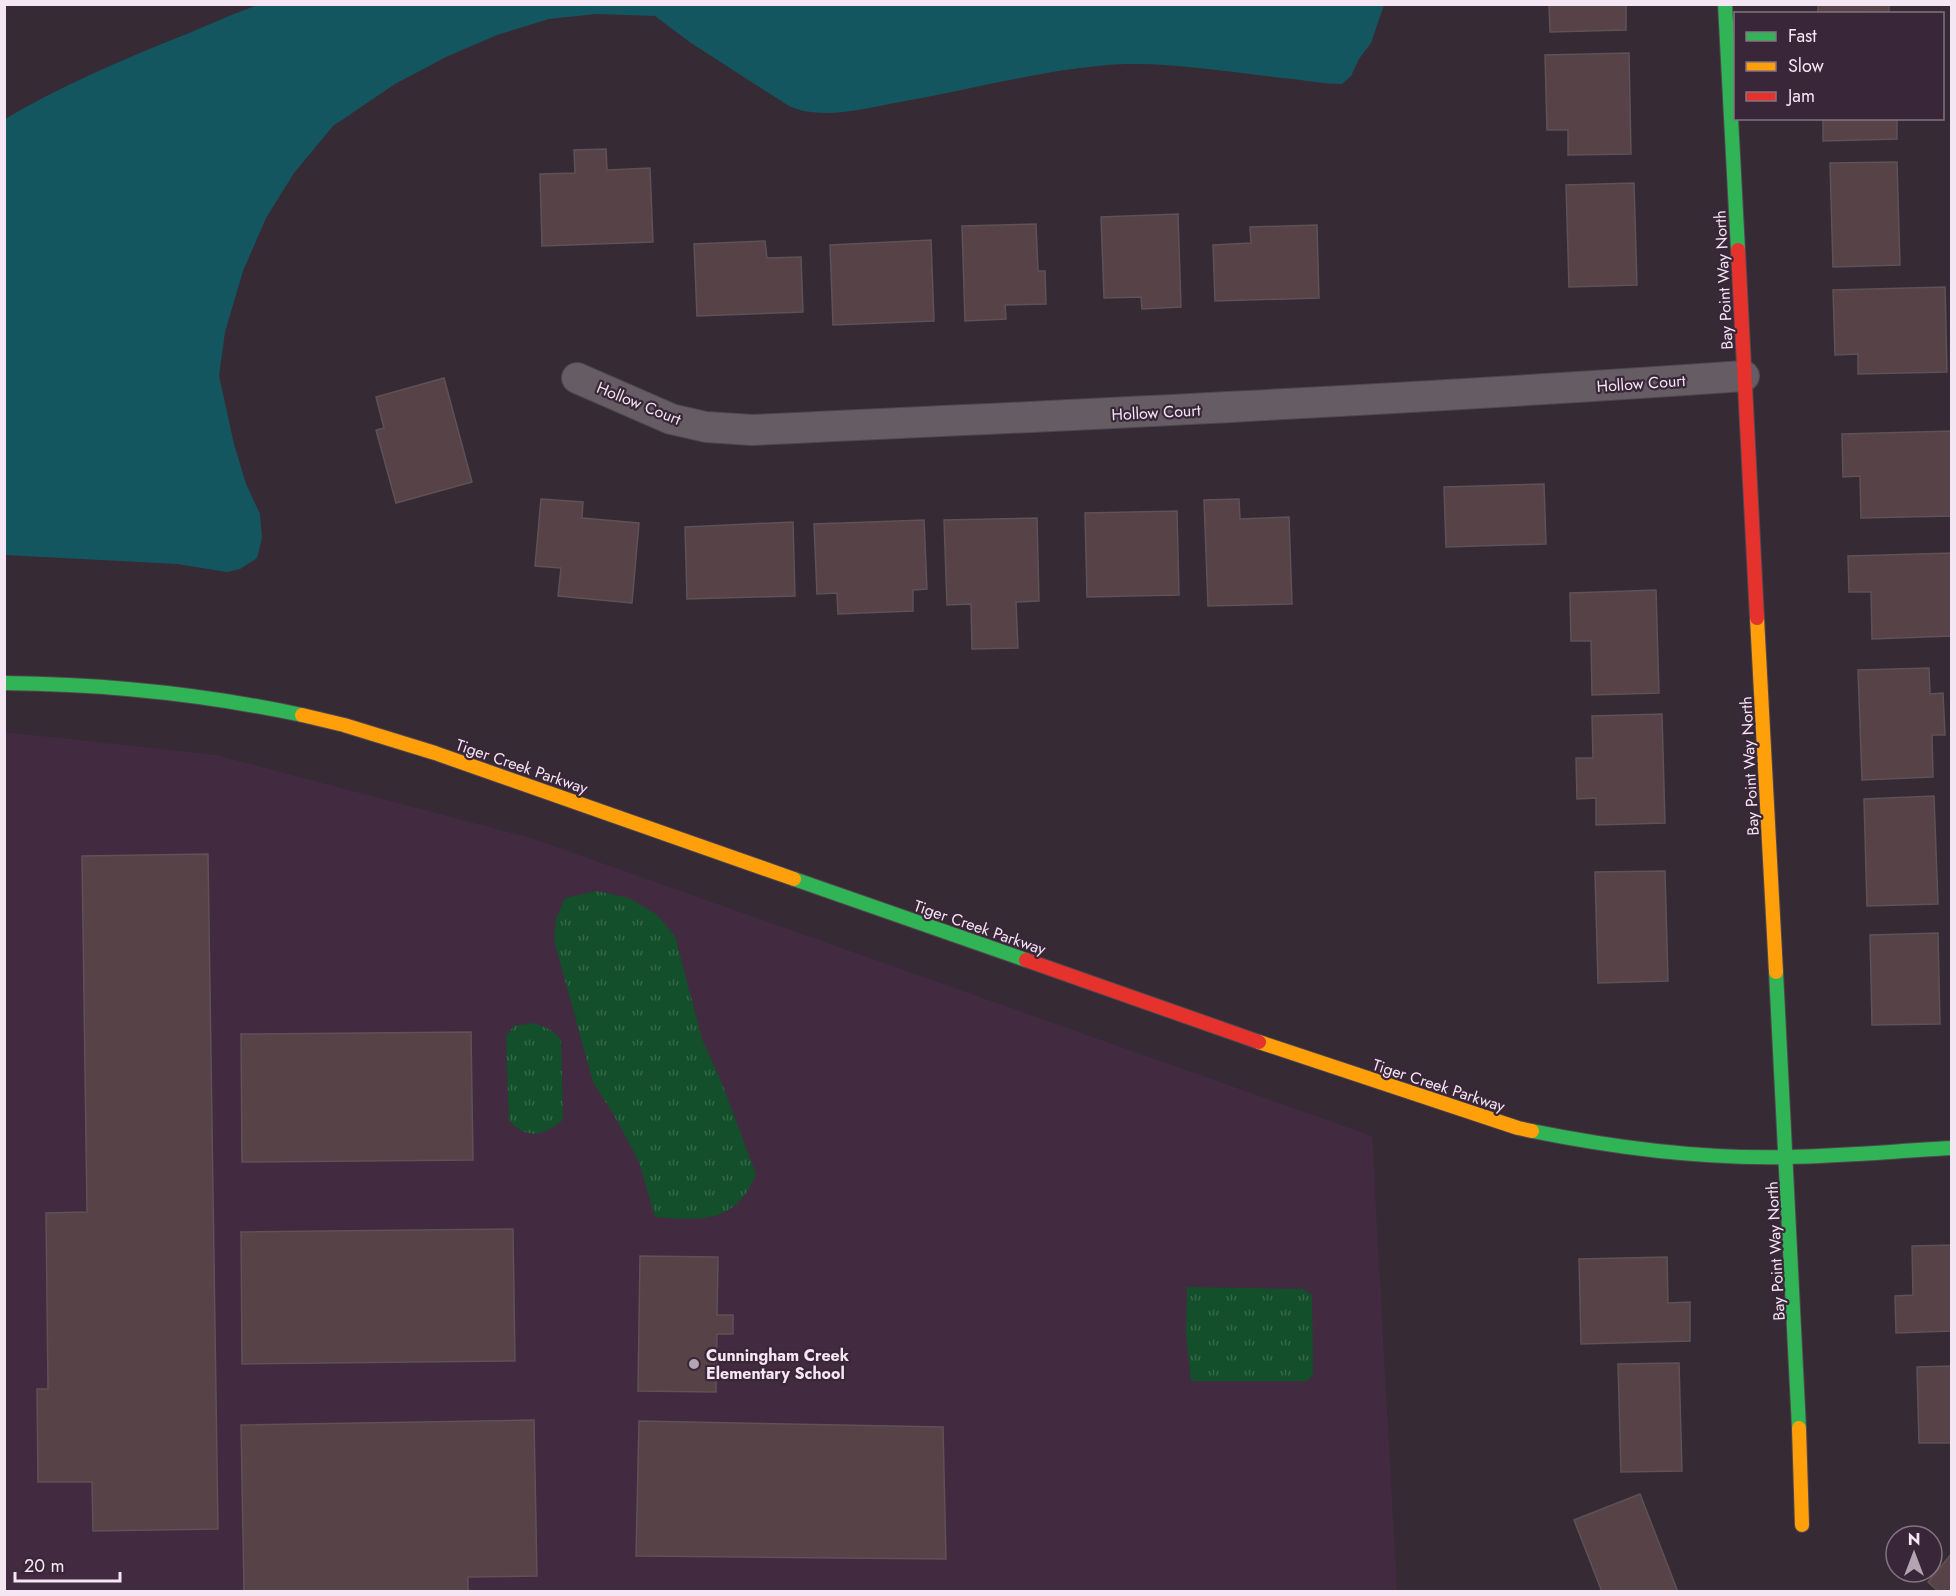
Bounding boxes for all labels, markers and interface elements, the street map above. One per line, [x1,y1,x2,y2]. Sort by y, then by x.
legend [1734,12,1944,120]
text: Fast [1788,23,1817,49]
text: Slow [1788,53,1825,79]
text: Jam [1786,83,1815,109]
street label: Bay Point Way North [1708,210,1739,350]
street label: Hollow Court [1596,369,1686,398]
street label: Hollow Court [593,376,685,431]
street label: Hollow Court [1111,399,1201,426]
street label: Bay Point Way North [1734,696,1765,836]
street label: Tiger Creek Parkway [453,733,592,800]
street label: Tiger Creek Parkway [911,894,1050,961]
street label: Tiger Creek Parkway [1370,1053,1509,1118]
street label: Bay Point Way North [1760,1181,1791,1321]
place label: Cunningham Creek Elementary School [706,1344,850,1385]
marker: Cunningham Creek Elementary School [687,1357,701,1371]
north arrow [1884,1524,1944,1584]
text: N [1908,1528,1920,1551]
scale bar [15,1545,120,1583]
text: 20 m [24,1553,64,1579]

